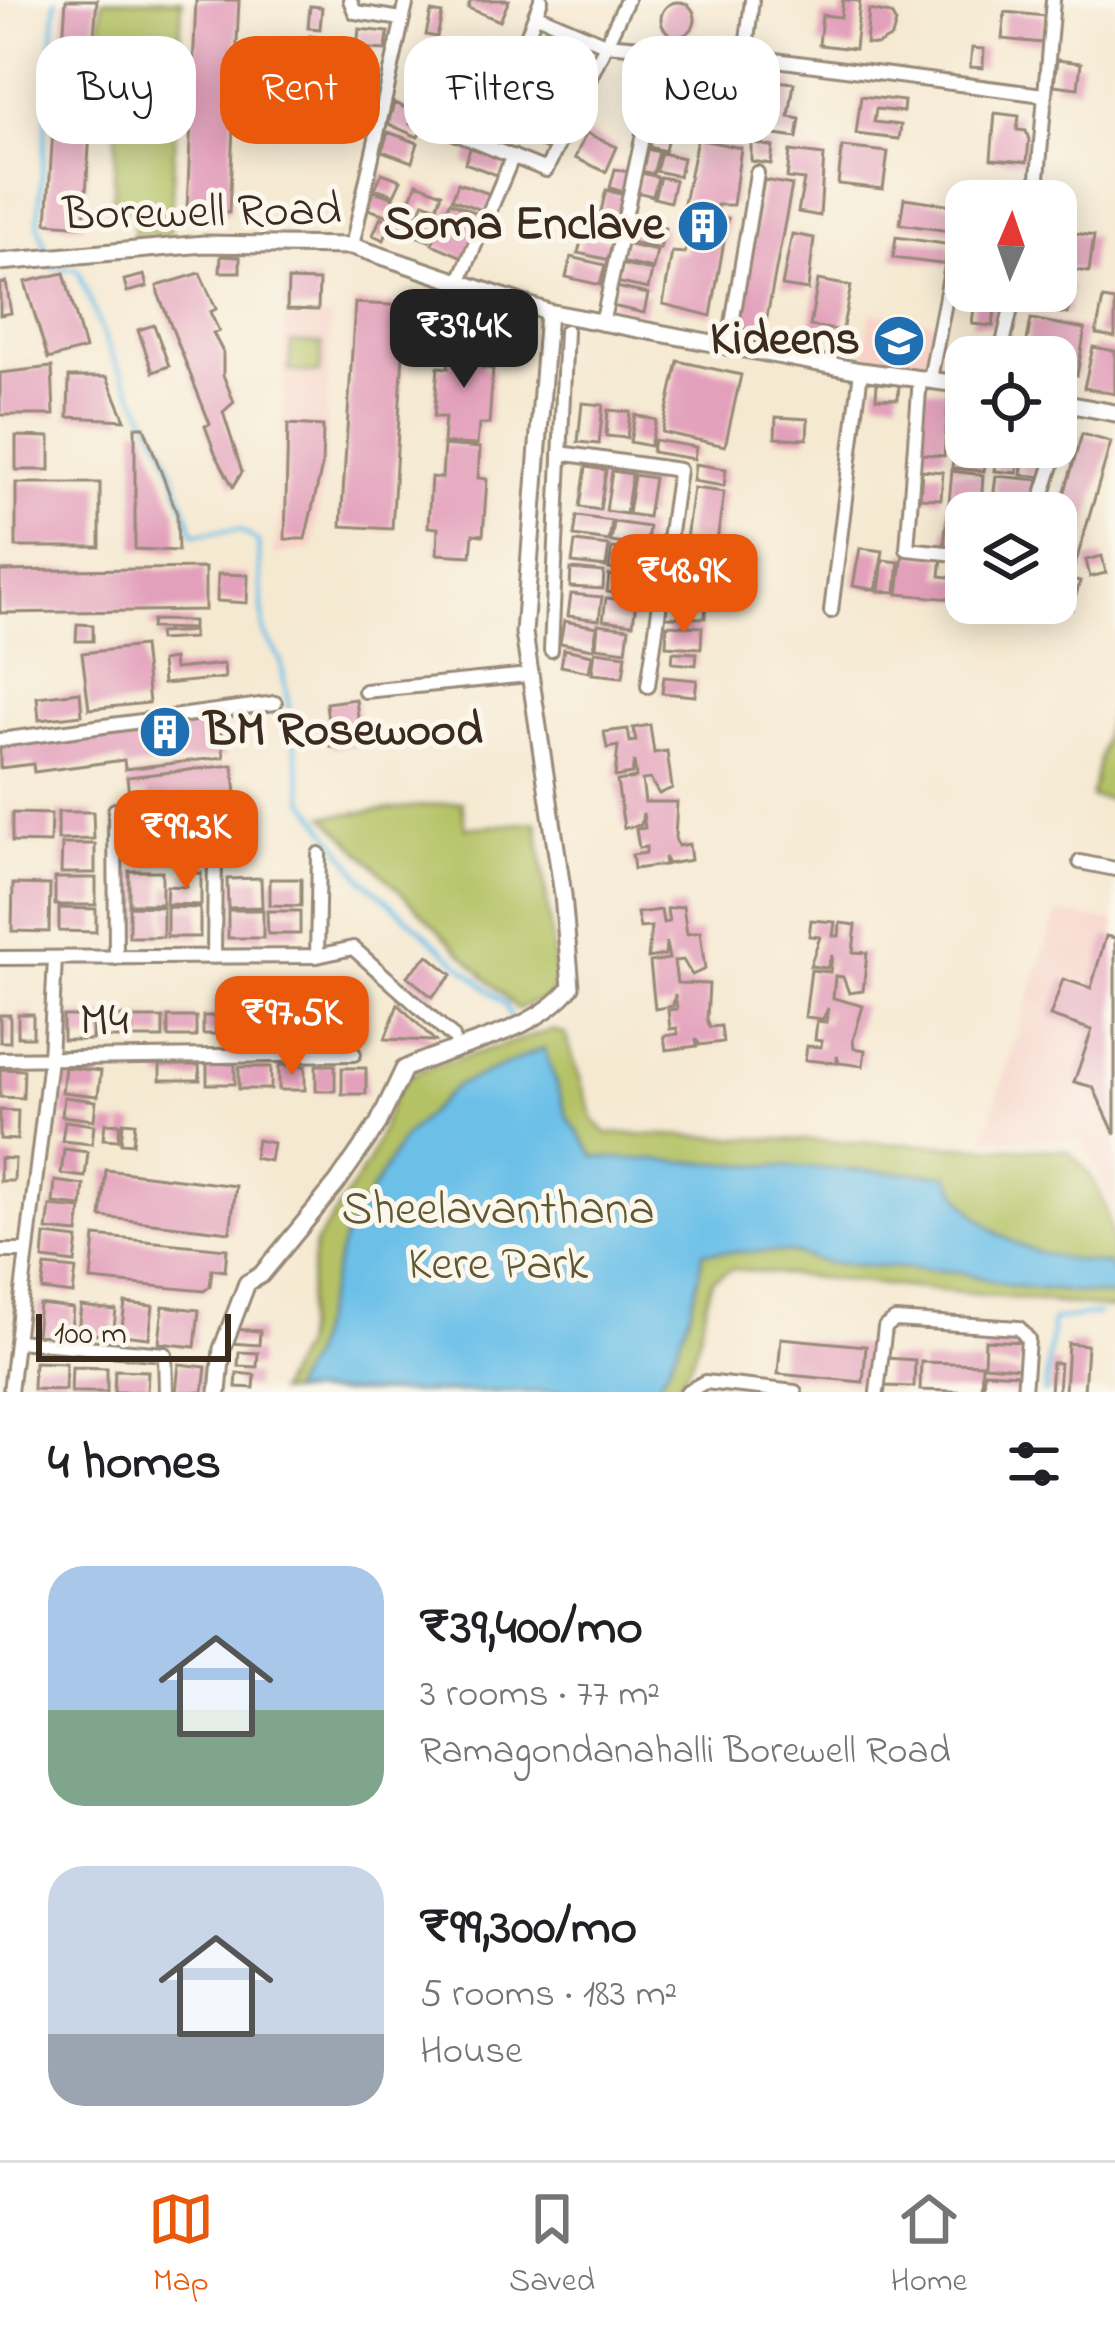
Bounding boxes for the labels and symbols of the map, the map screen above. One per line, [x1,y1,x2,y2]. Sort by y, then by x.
street label: Borewell Road [61,177,342,251]
north arrow [945,180,1077,312]
place label: Soma Enclave [384,191,665,261]
building icon: Soma Enclave [675,198,731,254]
pin: ₹39.4K [366,289,562,391]
place label: Kideens [710,306,860,376]
school or university icon: Kideens [871,313,927,369]
pin: ₹48.9K [586,534,782,636]
place label: BM Rosewood [202,697,483,767]
building icon: BM Rosewood [137,704,193,760]
pin: ₹99.3K [88,790,284,892]
pin: ₹97.5K [194,976,390,1078]
street label: M4 [79,987,129,1057]
park label: Sheelavanthana Kere Park [341,1176,655,1301]
scale bar [36,1308,231,1361]

